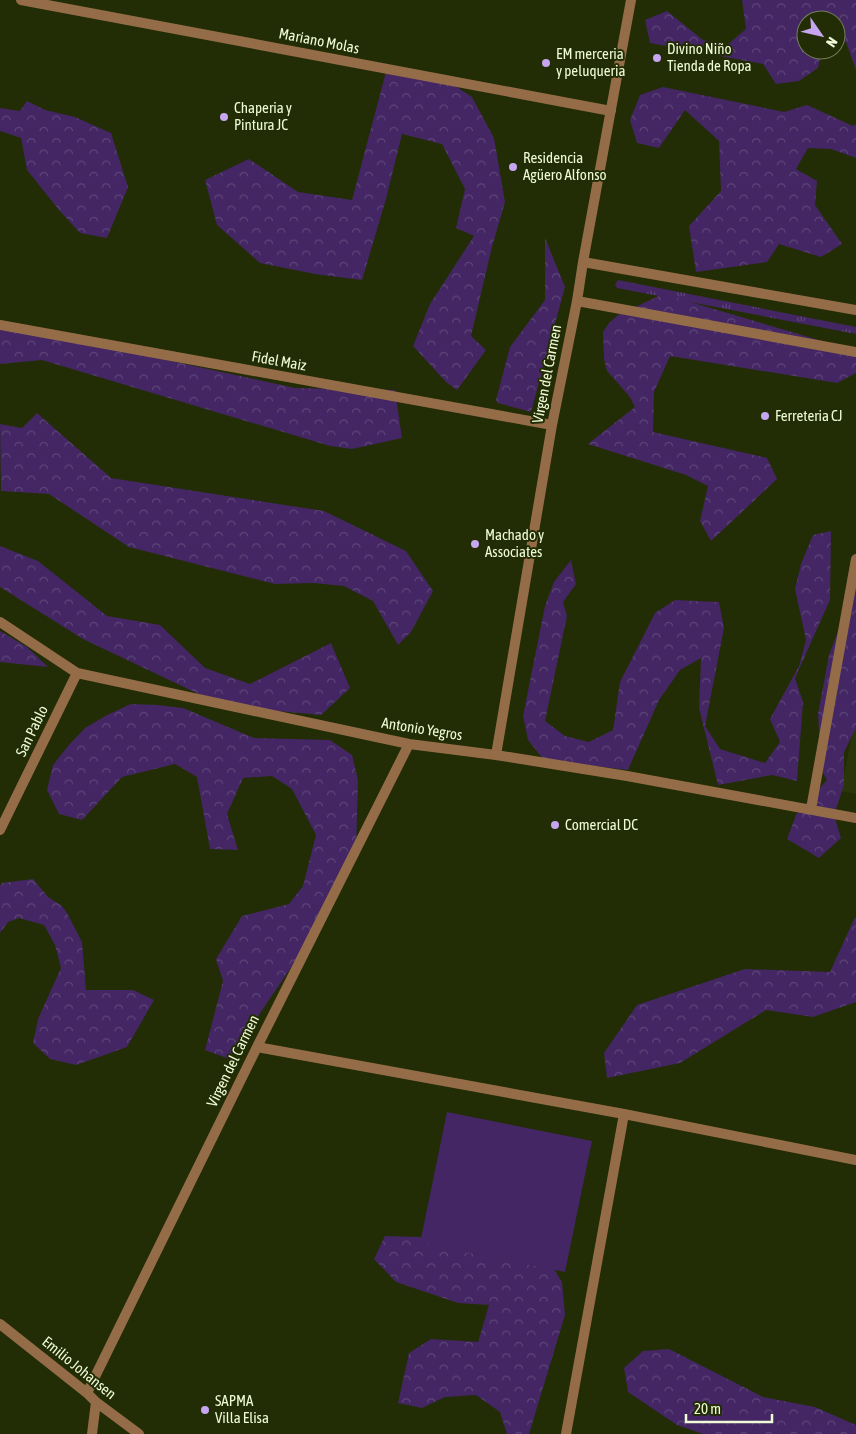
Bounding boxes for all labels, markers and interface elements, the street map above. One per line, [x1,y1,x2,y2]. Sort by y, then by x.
north arrow [796,10,846,60]
street label: Mariano Molas [277,24,361,57]
text: N [823,34,841,50]
place label: Divino Niño Tienda de Ropa [667,40,752,74]
place label: EM merceria y peluqueria [556,45,625,79]
marker: Divino Niño Tienda de Ropa [651,52,663,64]
marker: EM merceria y peluqueria [540,57,552,69]
place label: Chaperia y Pintura JC [234,99,292,133]
marker: Chaperia y Pintura JC [218,111,230,123]
place label: Residencia Agüero Alfonso [523,149,607,183]
marker: Residencia Agüero Alfonso [507,161,519,173]
street label: Virgen del Carmen [529,323,564,425]
street label: Fidel Maiz [250,347,308,374]
place label: Ferreteria CJ [775,407,843,424]
marker: Ferreteria CJ [759,410,771,422]
place label: Machado y Associates [485,526,544,560]
marker: Machado y Associates [469,538,481,550]
street label: San Pablo [12,703,51,759]
street label: Antonio Yegros [381,714,464,743]
place label: Comercial DC [565,816,638,833]
marker: Comercial DC [549,819,561,831]
street label: Virgen del Carmen [203,1012,262,1109]
street label: Emilio Johansen [39,1333,120,1403]
place label: SAPMA Villa Elisa [215,1392,269,1426]
scale bar [686,1392,772,1424]
text: 20 m [694,1400,721,1417]
marker: SAPMA Villa Elisa [199,1404,211,1416]

